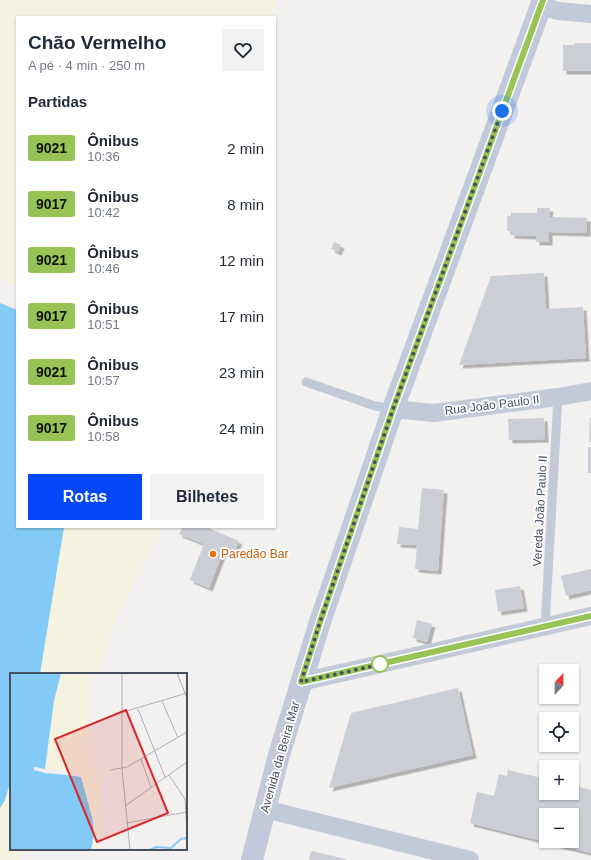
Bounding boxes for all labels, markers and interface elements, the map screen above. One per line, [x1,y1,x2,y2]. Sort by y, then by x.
button: heart [222,29,264,71]
text: Chão Vermelho [28,32,166,53]
text: A pé · 4 min · 250 m [28,58,145,73]
text: Partidas [28,93,87,110]
your location [492,101,512,121]
text: Ônibus [87,132,139,149]
text: 9021 [36,140,67,156]
text: 2 min [227,140,264,157]
text: 10:36 [87,149,120,164]
text: Ônibus [87,188,139,205]
text: 9017 [36,196,67,212]
text: 8 min [227,196,264,213]
text: 10:42 [87,205,120,220]
text: Ônibus [87,244,139,261]
text: 9021 [36,252,67,268]
text: 12 min [219,252,264,269]
text: 10:46 [87,261,120,276]
text: Ônibus [87,300,139,317]
text: 9017 [36,308,67,324]
text: 17 min [219,308,264,325]
text: 10:51 [87,317,120,332]
text: Ônibus [87,356,139,373]
text: 9021 [36,364,67,380]
text: 23 min [219,364,264,381]
text: 10:57 [87,373,120,388]
street label: Rua João Paulo II [444,392,540,418]
text: Ônibus [87,412,139,429]
text: 9017 [36,420,67,436]
text: 24 min [219,420,264,437]
text: 10:58 [87,429,120,444]
street label: Vereda João Paulo II [530,455,550,567]
button: Rotas [28,474,142,520]
button: Bilhetes [150,474,264,520]
place label: Paredão Bar [221,547,288,561]
marker: Paredão Bar [208,549,218,559]
unlabelled marker [371,655,389,673]
north arrow [539,664,579,704]
map controls [539,664,579,848]
inset map [10,673,187,850]
street label: Avenida da Beira Mar [257,700,303,814]
button: locate [539,712,579,752]
button: + [539,760,579,800]
button: − [539,808,579,848]

